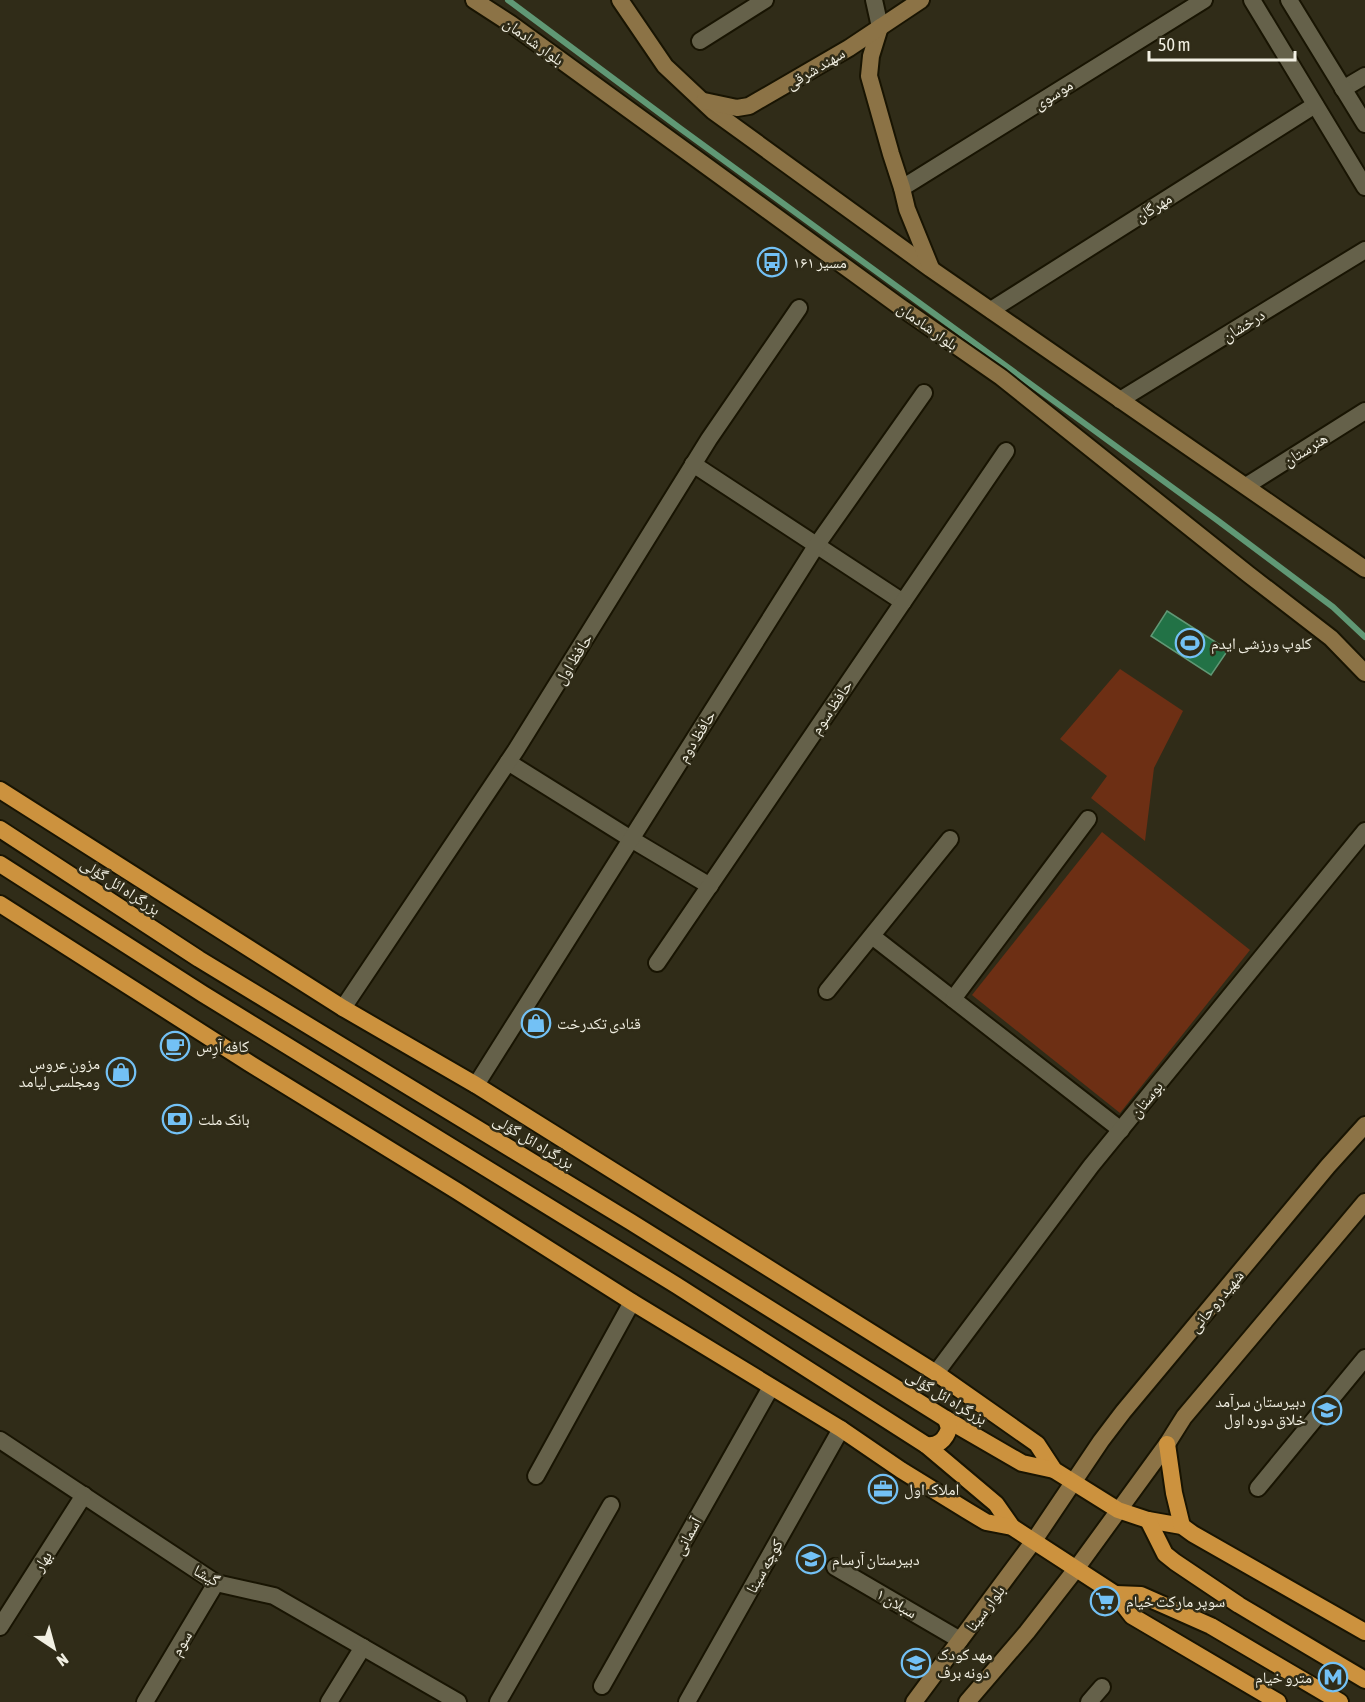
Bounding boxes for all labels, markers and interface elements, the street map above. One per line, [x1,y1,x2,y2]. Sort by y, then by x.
street label: بلوار شادمان [499,13,568,70]
scale bar [1149,24,1294,62]
text: 50 m [1158,34,1190,55]
street label: سهند شرقی [782,43,849,94]
street label: موسوی [1030,75,1077,115]
street label: مهرگان [1131,189,1176,227]
bus stop icon: مسیر ۱۶۱ [756,246,788,278]
place label: مسیر ۱۶۱ [793,253,847,272]
street label: بلوار شادمان [893,299,962,355]
street label: درخشان [1218,305,1269,347]
street label: هنرستان [1279,428,1332,471]
sports icon: کلوپ ورزشی ایدم [1174,627,1206,659]
street label: حافظ اول [550,630,597,689]
place label: کلوپ ورزشی ایدم [1211,634,1312,654]
street label: حافظ سوم [806,677,857,739]
street label: حافظ دوم [673,707,721,766]
street label: بزرگراه ائل گؤلی [77,854,164,920]
shop icon: قنادی تکدرخت [520,1007,552,1039]
place label: قنادی تکدرخت [557,1014,641,1034]
cafe icon: کافه آرِس [159,1030,191,1062]
place label: کافه آرِس [196,1037,249,1059]
place label: مزون عروس ومجلسی لیامد [19,1054,100,1092]
shop icon: مزون عروس ومجلسی لیامد [105,1056,137,1088]
street label: بوستان [1126,1077,1168,1122]
bank icon: بانک ملت [161,1103,193,1135]
place label: بانک ملت [198,1110,250,1128]
street label: بزرگراه ائل گؤلی [489,1110,578,1174]
street label: شهید روحانی [1185,1266,1249,1337]
street label: بزرگراه ائل گؤلی [902,1366,991,1430]
place label: دبیرستان سرآمد خلاق دوره اول [1215,1392,1306,1430]
school or university icon: دبیرستان سرآمد خلاق دوره اول [1311,1394,1343,1426]
office icon: املاک اول [867,1473,899,1505]
place label: املاک اول [904,1480,959,1500]
street label: آسمانی [669,1513,707,1559]
street label: کوچه سینا [742,1536,787,1597]
school or university icon: دبیرستان آرسام [795,1543,827,1575]
street label: بهار [28,1547,56,1576]
place label: دبیرستان آرسام [832,1550,920,1570]
street label: گیشا [191,1561,224,1590]
street label: بلوار سینا [962,1581,1009,1635]
street label: سبلان ۱ [873,1584,920,1623]
supermarket icon: سوپر مارکت خیام [1089,1585,1121,1617]
place label: سوپر مارکت خیام [1126,1592,1225,1612]
north arrow [24,1618,84,1678]
street label: سوم [167,1627,197,1660]
place label: مهد کودک دونه برف [937,1645,992,1682]
school or university icon: مهد کودک دونه برف [900,1647,932,1679]
text: N [54,1650,72,1670]
metro station icon: مترو خیام [1317,1661,1349,1693]
place label: مترو خیام [1255,1668,1312,1688]

